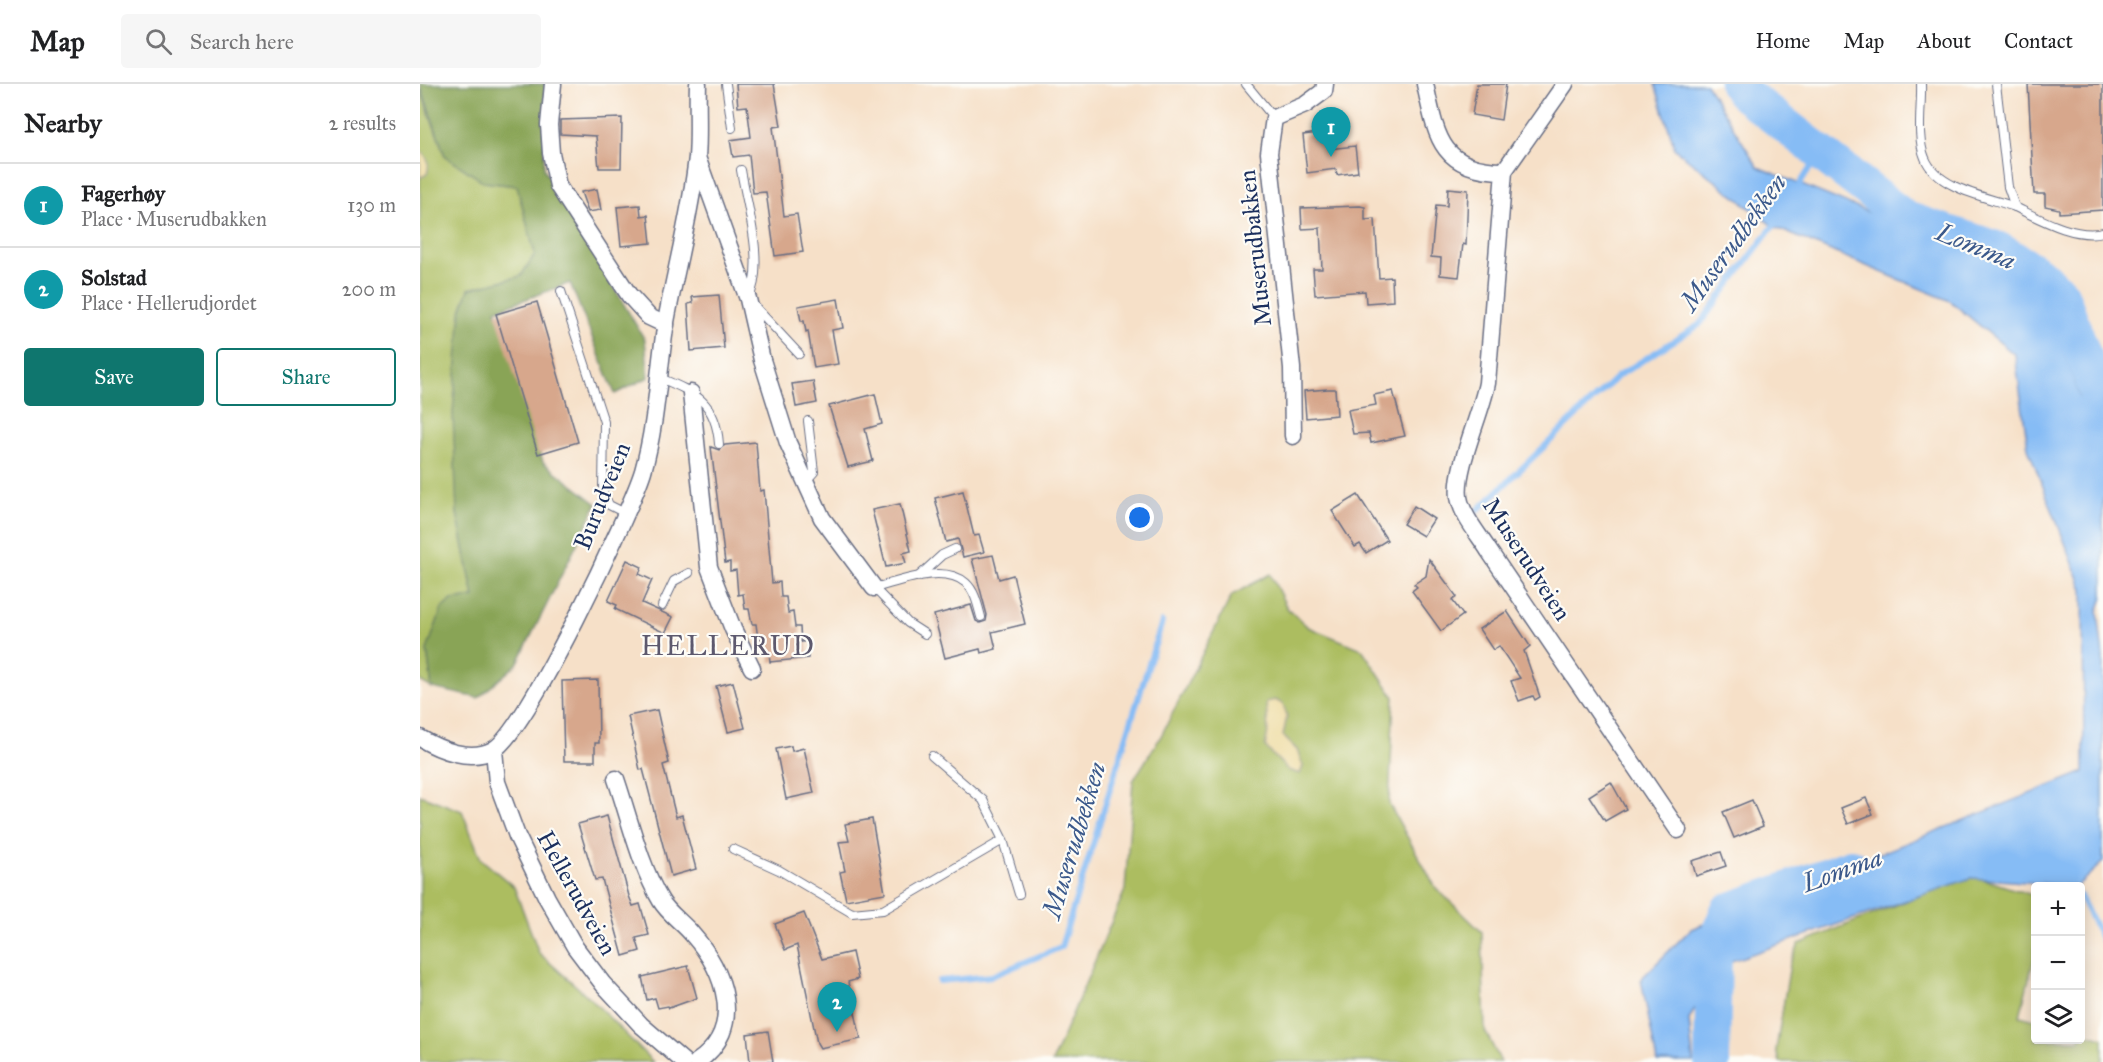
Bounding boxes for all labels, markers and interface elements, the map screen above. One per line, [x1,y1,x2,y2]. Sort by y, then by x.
search box [121,14,541,68]
text: Map [30,24,85,59]
icon: search [142,25,175,58]
text: Search here [190,28,294,55]
text: Home [1755,28,1810,54]
text: Map [1843,28,1884,54]
text: About [1917,28,1971,54]
text: Contact [2004,28,2073,54]
text: Nearby [24,107,102,139]
pin: 1 [1312,107,1350,157]
text: 2 results [328,111,396,135]
water label: Muserudbekken [1671,167,1794,319]
street label: Muserudbakken [1232,168,1278,328]
text: Fagerhøy [81,180,165,207]
text: 1 [40,193,47,217]
text: 130 m [347,193,396,217]
text: Place · Muserudbakken [81,207,267,231]
water label: Lomma [1931,215,2020,276]
text: Solstad [81,264,147,291]
text: 2 [39,277,48,301]
text: 200 m [342,277,396,301]
text: Place · Hellerudjordet [81,291,257,315]
button: Save [24,348,204,406]
button: Share [216,348,396,406]
street label: Burudveien [567,438,637,554]
street label: Muserudveien [1476,492,1578,626]
your location [1125,503,1154,532]
district label: HELLERUD [641,629,815,662]
water label: Muserudbekken [1034,758,1113,925]
street label: Hellerudveien [530,825,624,961]
water label: Lomma [1797,841,1886,900]
map controls [2031,882,2085,1044]
button: + [2031,882,2085,936]
button: − [2031,936,2085,990]
pin: 2 [818,982,856,1032]
button: layers [2031,990,2085,1044]

